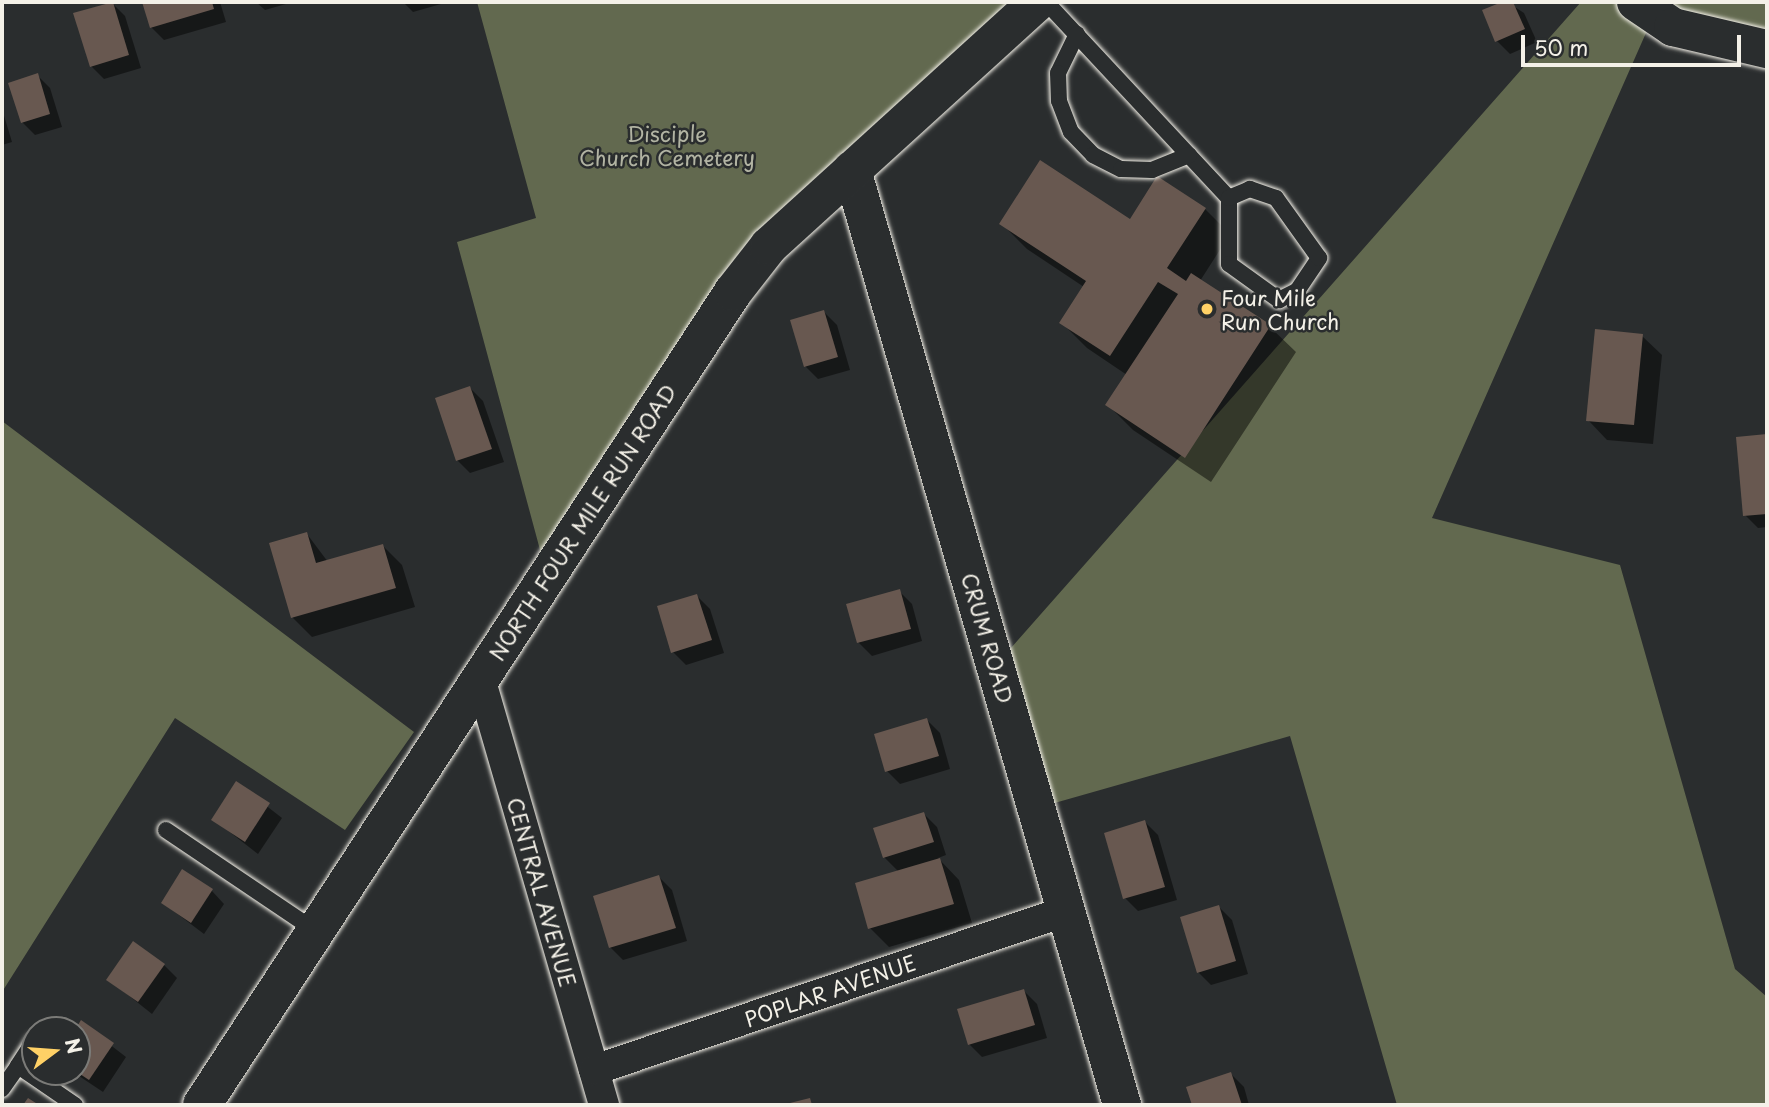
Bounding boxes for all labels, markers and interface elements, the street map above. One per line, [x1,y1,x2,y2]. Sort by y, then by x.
scale bar [1524,21,1744,65]
text: 50 m [1534,31,1588,63]
park label: Disciple Church Cemetery [579,120,755,170]
place label: Four Mile Run Church [1221,284,1340,334]
marker: Four Mile Run Church [1199,301,1215,317]
street label: NORTH FOUR MILE RUN ROAD [482,378,682,666]
street label: CRUM ROAD [957,569,1019,707]
street label: CENTRAL AVENUE [503,794,581,990]
street label: POPLAR AVENUE [741,949,919,1031]
north arrow [21,1016,91,1086]
text: N [59,1035,90,1057]

